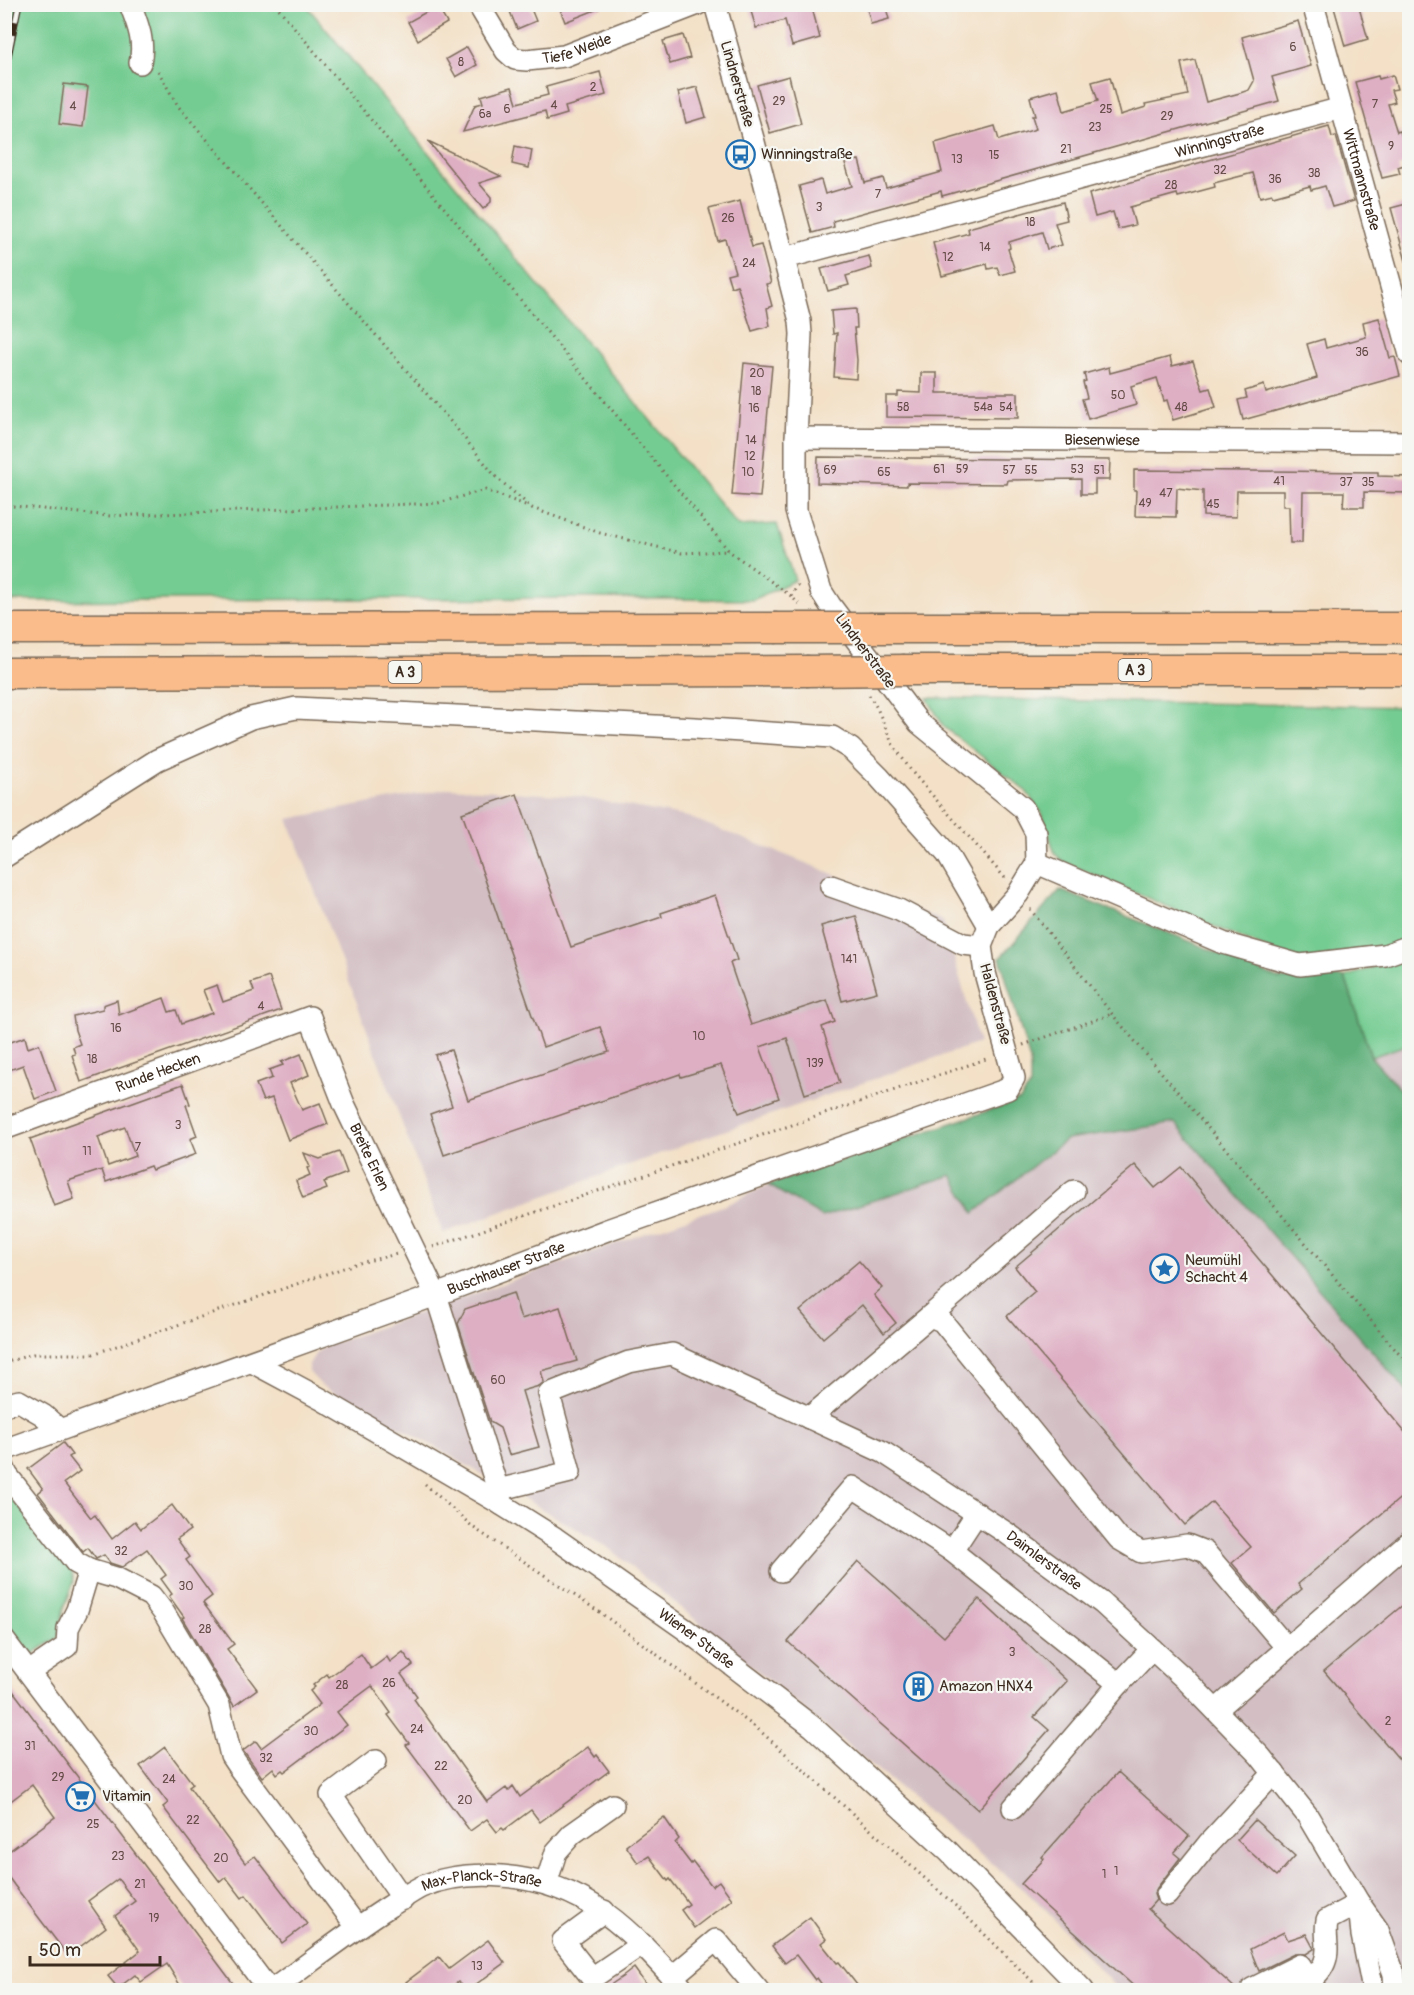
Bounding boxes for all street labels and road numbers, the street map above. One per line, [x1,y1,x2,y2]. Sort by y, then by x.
street label: Tiefe Weide [541,29,615,68]
street label: Lindnerstraße [716,39,759,130]
street label: Winningstraße [1173,120,1267,162]
street label: Wittmannstraße [1338,126,1385,233]
street label: Biesenwiese [1064,430,1140,450]
street label: Lindnerstraße [831,610,900,693]
road number: A 3 [1118,659,1152,681]
road number: A 3 [388,661,422,683]
street label: Haldenstraße [975,961,1015,1047]
street label: Runde Hecken [113,1048,203,1097]
street label: Breite Erlen [345,1120,394,1194]
street label: Buschhauser Straße [445,1237,568,1299]
street label: Daimlerstraße [1002,1526,1086,1595]
street label: Wiener Straße [655,1604,739,1673]
street label: Max-Planck-Straße [419,1866,544,1895]

